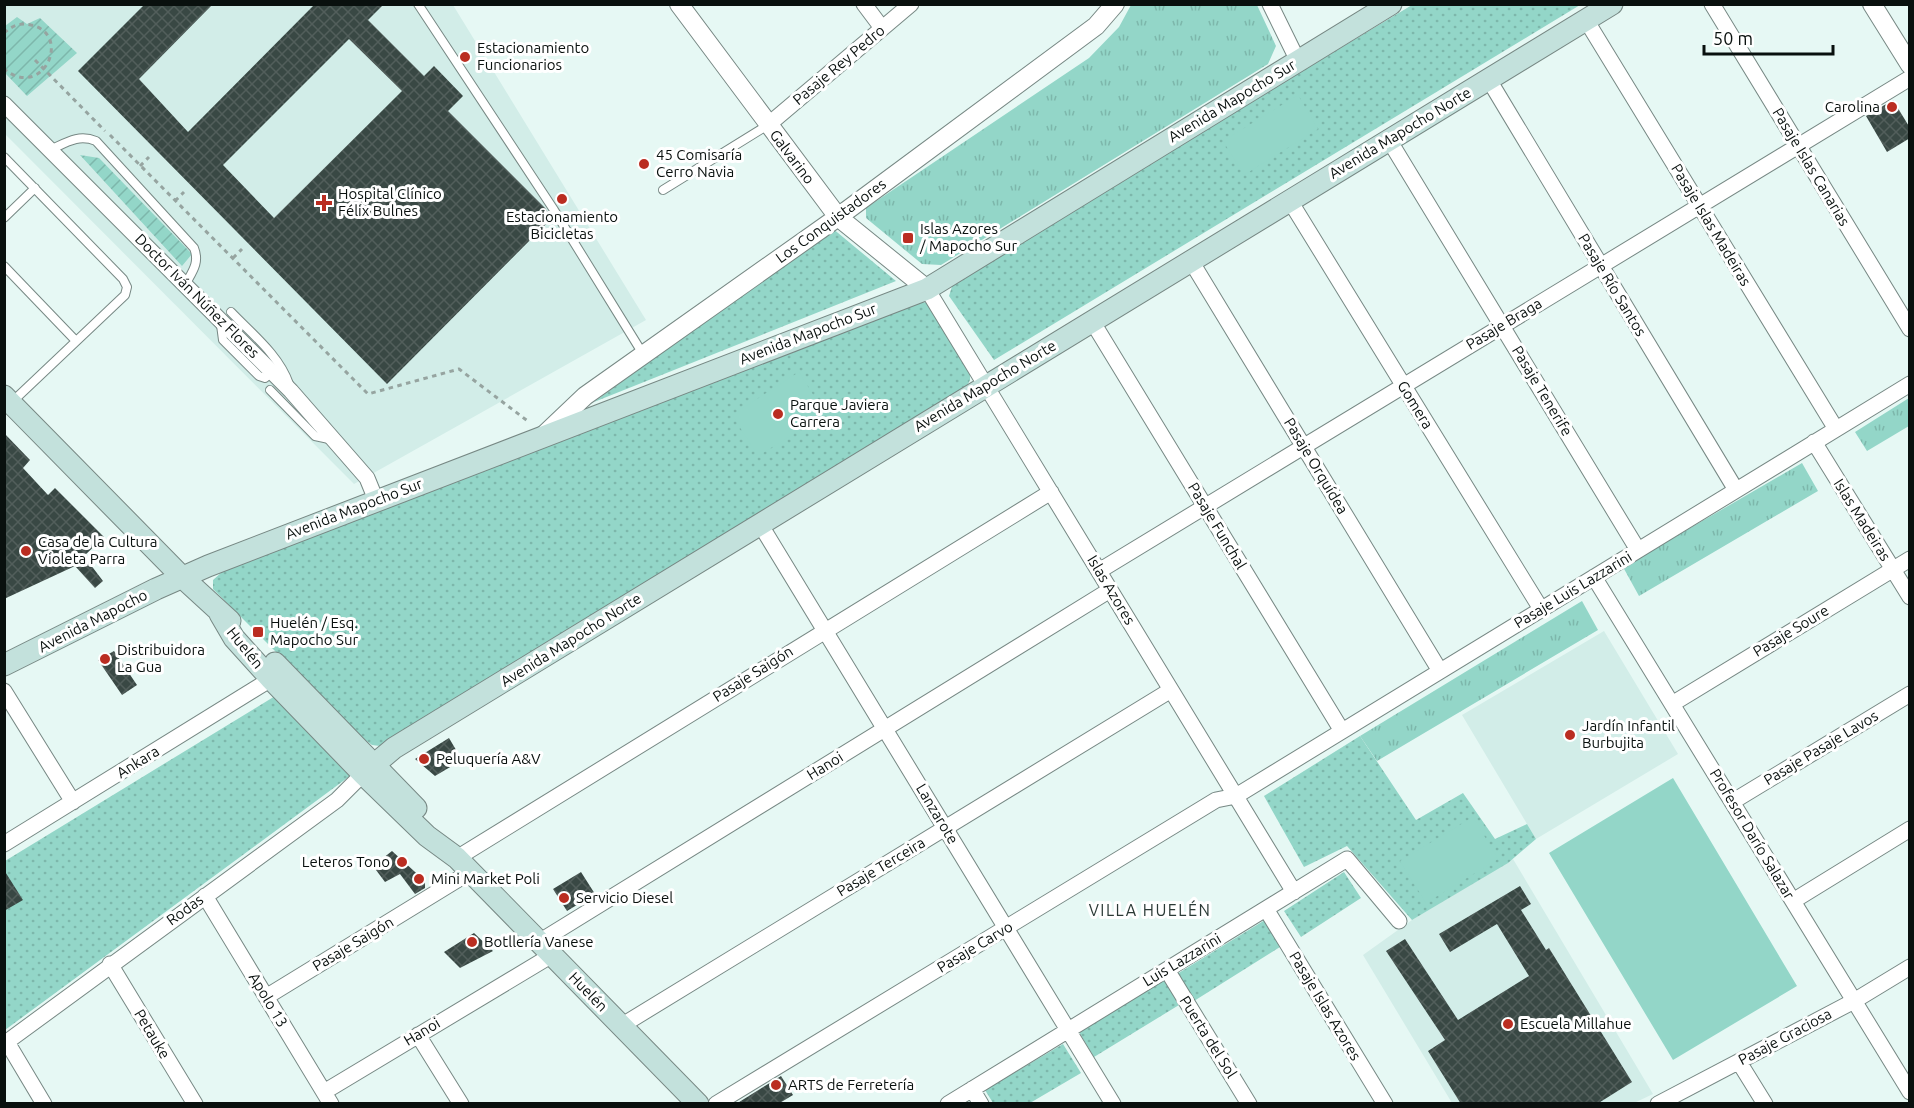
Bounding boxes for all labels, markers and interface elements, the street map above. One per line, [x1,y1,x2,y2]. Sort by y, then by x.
scale bar [1704,18,1833,56]
street label: Pasaje Rey Pedro [789,21,888,108]
text: 50 m [1713,28,1753,48]
place label: Estacionamiento Funcionarios [477,39,589,73]
marker: Estacionamiento Funcionarios [458,50,472,64]
street label: Avenida Mapocho Sur [1165,56,1299,145]
street label: Avenida Mapocho Norte [1326,83,1474,182]
place label: Carolina [1825,98,1880,115]
marker: Carolina [1885,100,1899,114]
street label: Pasaje Islas Canarias [1769,105,1853,229]
street label: Galvarino [767,126,818,187]
place label: 45 Comisaría Cerro Navia [656,146,742,180]
marker: 45 Comisaría Cerro Navia [637,157,651,171]
street label: Pasaje Islas Madeiras [1668,161,1755,289]
street label: Los Conquistadores [772,175,889,266]
place label: Hospital Clínico Félix Bulnes [338,185,442,219]
marker: Estacionamiento Bicicletas [555,192,569,206]
marker: Hospital Clínico Félix Bulnes [315,194,333,212]
place label: Estacionamiento Bicicletas [506,208,618,242]
place label: Islas Azores / Mapocho Sur [919,220,1017,254]
street label: Doctor Iván Núñez Flores [132,230,263,361]
street label: Pasaje Río Santos [1575,230,1650,339]
marker: Islas Azores / Mapocho Sur [901,231,915,245]
street label: Pasaje Braga [1463,294,1545,353]
street label: Avenida Mapocho Sur [737,299,879,368]
street label: Avenida Mapocho Norte [911,336,1059,435]
street label: Pasaje Tenerife [1509,343,1576,439]
street label: Gomera [1394,378,1437,432]
place label: Parque Javiera Carrera [790,396,889,430]
marker: Parque Javiera Carrera [771,407,785,421]
street label: Pasaje Orquídea [1281,415,1352,517]
street label: Avenida Mapocho Sur [283,474,425,543]
street label: Islas Madeiras [1830,476,1894,564]
street label: Pasaje Funchal [1185,479,1250,572]
place label: Casa de la Cultura Violeta Parra [38,533,158,567]
marker: Casa de la Cultura Violeta Parra [19,544,33,558]
street label: Pasaje Luis Lazzarini [1511,548,1635,631]
street label: Islas Azores [1084,552,1139,628]
street label: Avenida Mapocho [36,586,150,655]
street label: Avenida Mapocho Norte [497,589,644,690]
street label: Pasaje Soure [1750,601,1832,660]
place label: Huelén / Esq. Mapocho Sur [270,614,358,648]
street label: Huelén [224,624,267,672]
marker: Huelén / Esq. Mapocho Sur [251,625,265,639]
place label: Distribuidora La Gua [117,641,205,675]
street label: Pasaje Saigón [710,642,796,705]
marker: Distribuidora La Gua [98,652,112,666]
street label: Pasaje Pasaje Lavos [1761,707,1881,788]
place label: Jardín Infantil Burbujita [1582,717,1675,751]
marker: Jardín Infantil Burbujita [1563,728,1577,742]
street label: Ankara [113,742,162,781]
street label: Hanoi [804,748,846,783]
place label: Peluquería A&V [436,750,541,767]
marker: Peluquería A&V [417,752,431,766]
street label: Profesor Darío Salazar [1707,765,1798,902]
street label: Lanzarote [913,781,962,847]
street label: Pasaje Terceira [834,834,928,900]
place label: Leteros Tono [302,853,390,870]
marker: Leteros Tono [395,855,409,869]
place label: Mini Market Poli [431,870,540,887]
marker: Mini Market Poli [412,872,426,886]
place label: Servicio Diesel [576,889,673,906]
street label: Rodas [163,891,206,929]
marker: Servicio Diesel [557,891,571,905]
district label: VILLA HUELÉN [1089,899,1211,919]
street label: Pasaje Saigón [309,913,396,974]
street label: Pasaje Carvo [934,917,1016,976]
street label: Luis Lazzarini [1140,930,1224,990]
place label: Botllería Vanese [484,933,593,950]
marker: Botllería Vanese [465,935,479,949]
street label: Pasaje Islas Azores [1286,948,1365,1063]
street label: Huelén [566,968,611,1015]
street label: Apolo 13 [246,969,291,1030]
street label: Puerta del Sol [1176,993,1240,1081]
street label: Pasaje Graciosa [1735,1005,1834,1068]
street label: Petauke [131,1006,174,1062]
street label: Hanoi [401,1014,443,1049]
place label: Escuela Millahue [1520,1015,1632,1032]
marker: Escuela Millahue [1501,1017,1515,1031]
place label: ARTS de Ferretería [788,1076,914,1093]
marker: ARTS de Ferretería [769,1078,783,1092]

